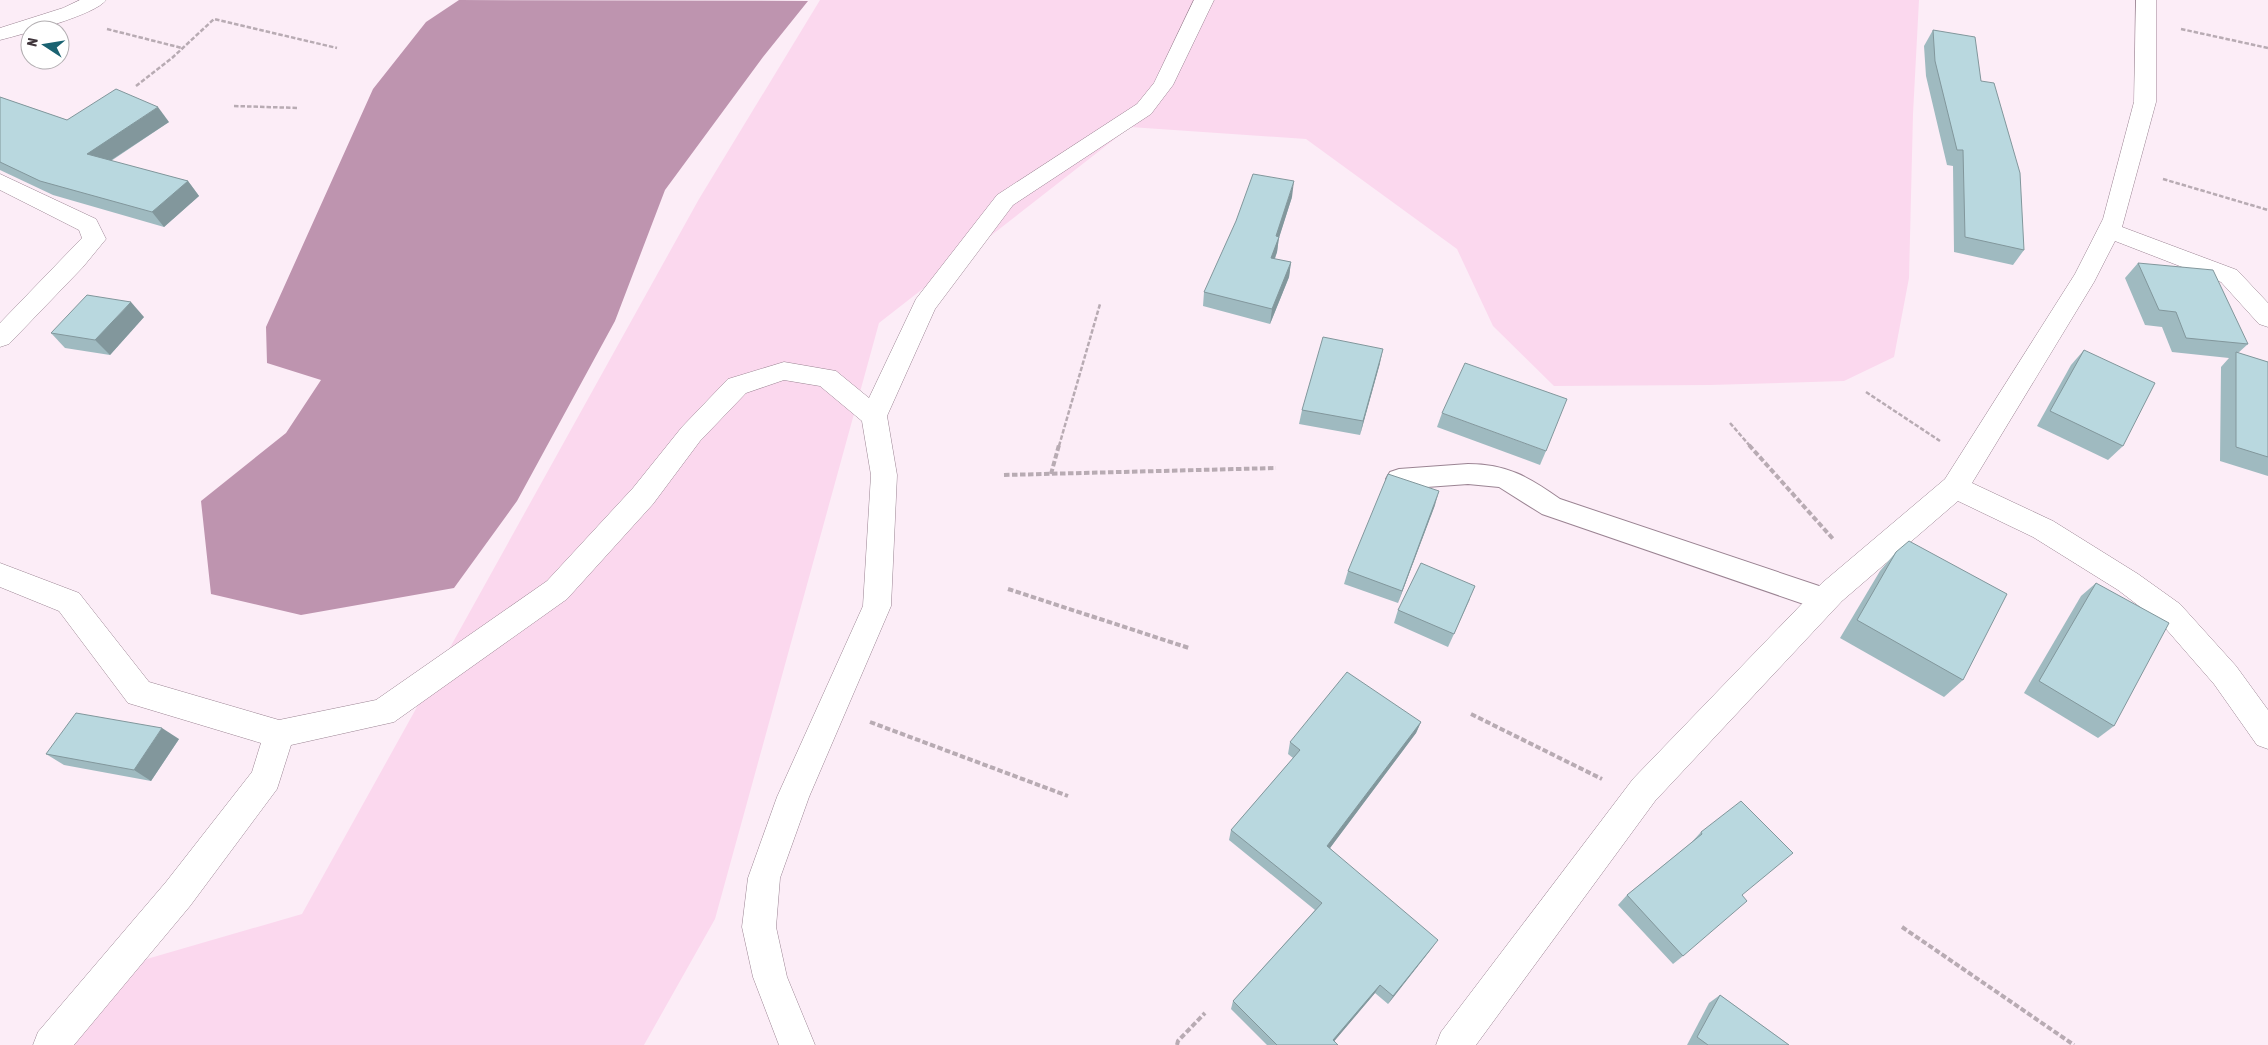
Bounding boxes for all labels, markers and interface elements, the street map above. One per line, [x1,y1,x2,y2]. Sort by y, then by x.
north arrow [20,20,70,70]
text: N [24,37,41,48]

